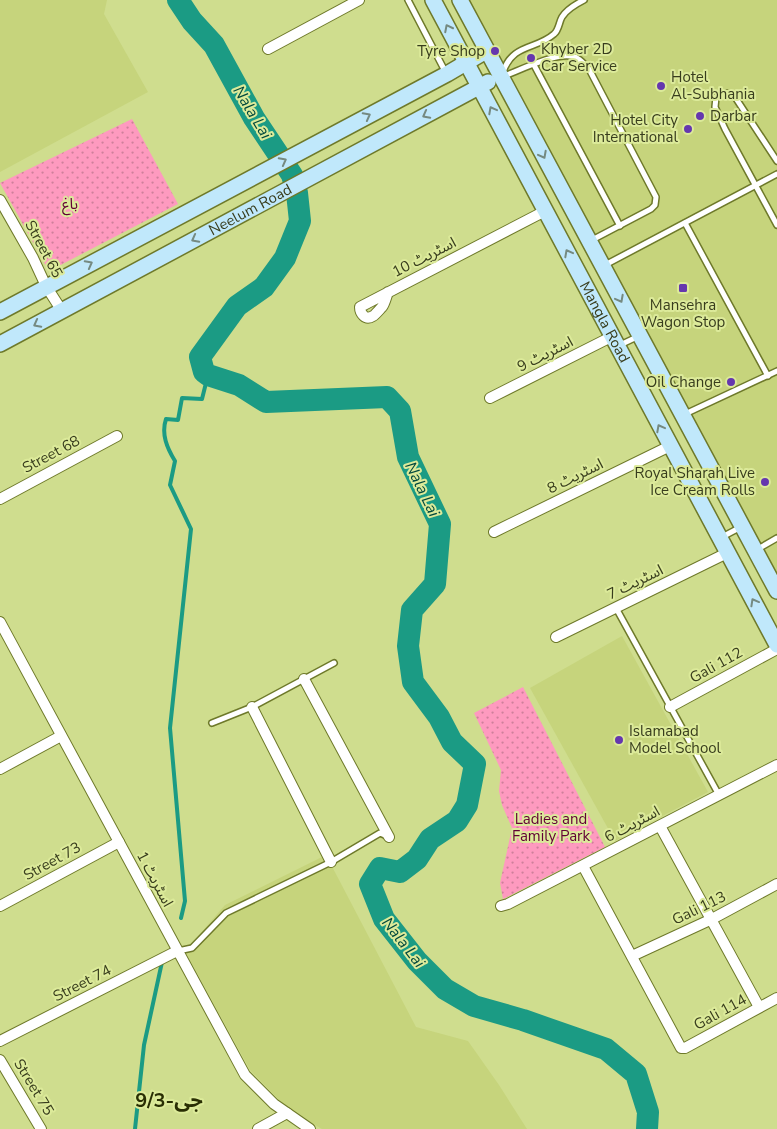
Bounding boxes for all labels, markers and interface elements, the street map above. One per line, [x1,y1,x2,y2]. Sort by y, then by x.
one-way arrow [444,24,454,33]
place label: Khyber 2D Car Service [541,39,617,76]
place label: Tyre Shop [417,41,485,61]
marker: Tyre Shop [489,45,501,57]
marker: Khyber 2D Car Service [525,52,537,64]
place label: Hotel Al-Subhania [671,67,755,104]
marker: Hotel Al-Subhania [655,80,667,92]
water label: Nala Lai [228,82,277,144]
one-way arrow [488,106,498,115]
place label: Darbar [710,106,757,126]
one-way arrow [423,109,432,119]
place label: Hotel City International [593,110,679,147]
marker: Darbar [694,110,706,122]
one-way arrow [362,112,371,122]
marker: Hotel City International [682,123,694,135]
one-way arrow [537,150,547,159]
one-way arrow [277,157,286,167]
street label: Neelum Road [205,179,295,240]
park label: باغ [62,194,78,216]
street label: Street 65 [20,217,68,281]
street label: اسٹریٹ 10 [389,232,459,282]
one-way arrow [191,233,200,243]
one-way arrow [565,250,575,259]
one-way arrow [84,260,93,270]
street label: Mangla Road [575,278,635,366]
marker: Mansehra Wagon Stop [677,282,689,294]
one-way arrow [614,293,624,302]
place label: Mansehra Wagon Stop [641,295,726,332]
one-way arrow [33,318,42,328]
street label: اسٹریٹ 9 [514,331,576,377]
place label: Oil Change [646,372,721,392]
marker: Oil Change [725,376,737,388]
one-way arrow [656,424,666,433]
street label: Street 68 [19,430,83,478]
street label: اسٹریٹ 8 [544,454,606,498]
water label: Nala Lai [399,458,445,521]
place label: Royal Sharah Live Ice Cream Rolls [635,463,755,500]
marker: Royal Sharah Live Ice Cream Rolls [759,476,771,488]
street label: اسٹریٹ 7 [604,560,666,604]
one-way arrow [750,598,760,607]
street label: Gali 112 [686,642,746,688]
place label: Islamabad Model School [629,721,722,758]
marker: Islamabad Model School [613,734,625,746]
street label: اسٹریٹ 6 [601,801,663,847]
park label: Ladies and Family Park [512,809,590,846]
street label: Street 73 [20,837,84,885]
street label: اسٹریٹ 1 [132,848,178,910]
street label: Gali 113 [669,886,729,930]
water label: Nala Lai [377,913,430,973]
street label: Street 74 [49,960,115,1006]
street label: Gali 114 [690,989,750,1035]
street label: Street 75 [9,1055,59,1119]
district label: جی-9/3 [135,1087,203,1114]

